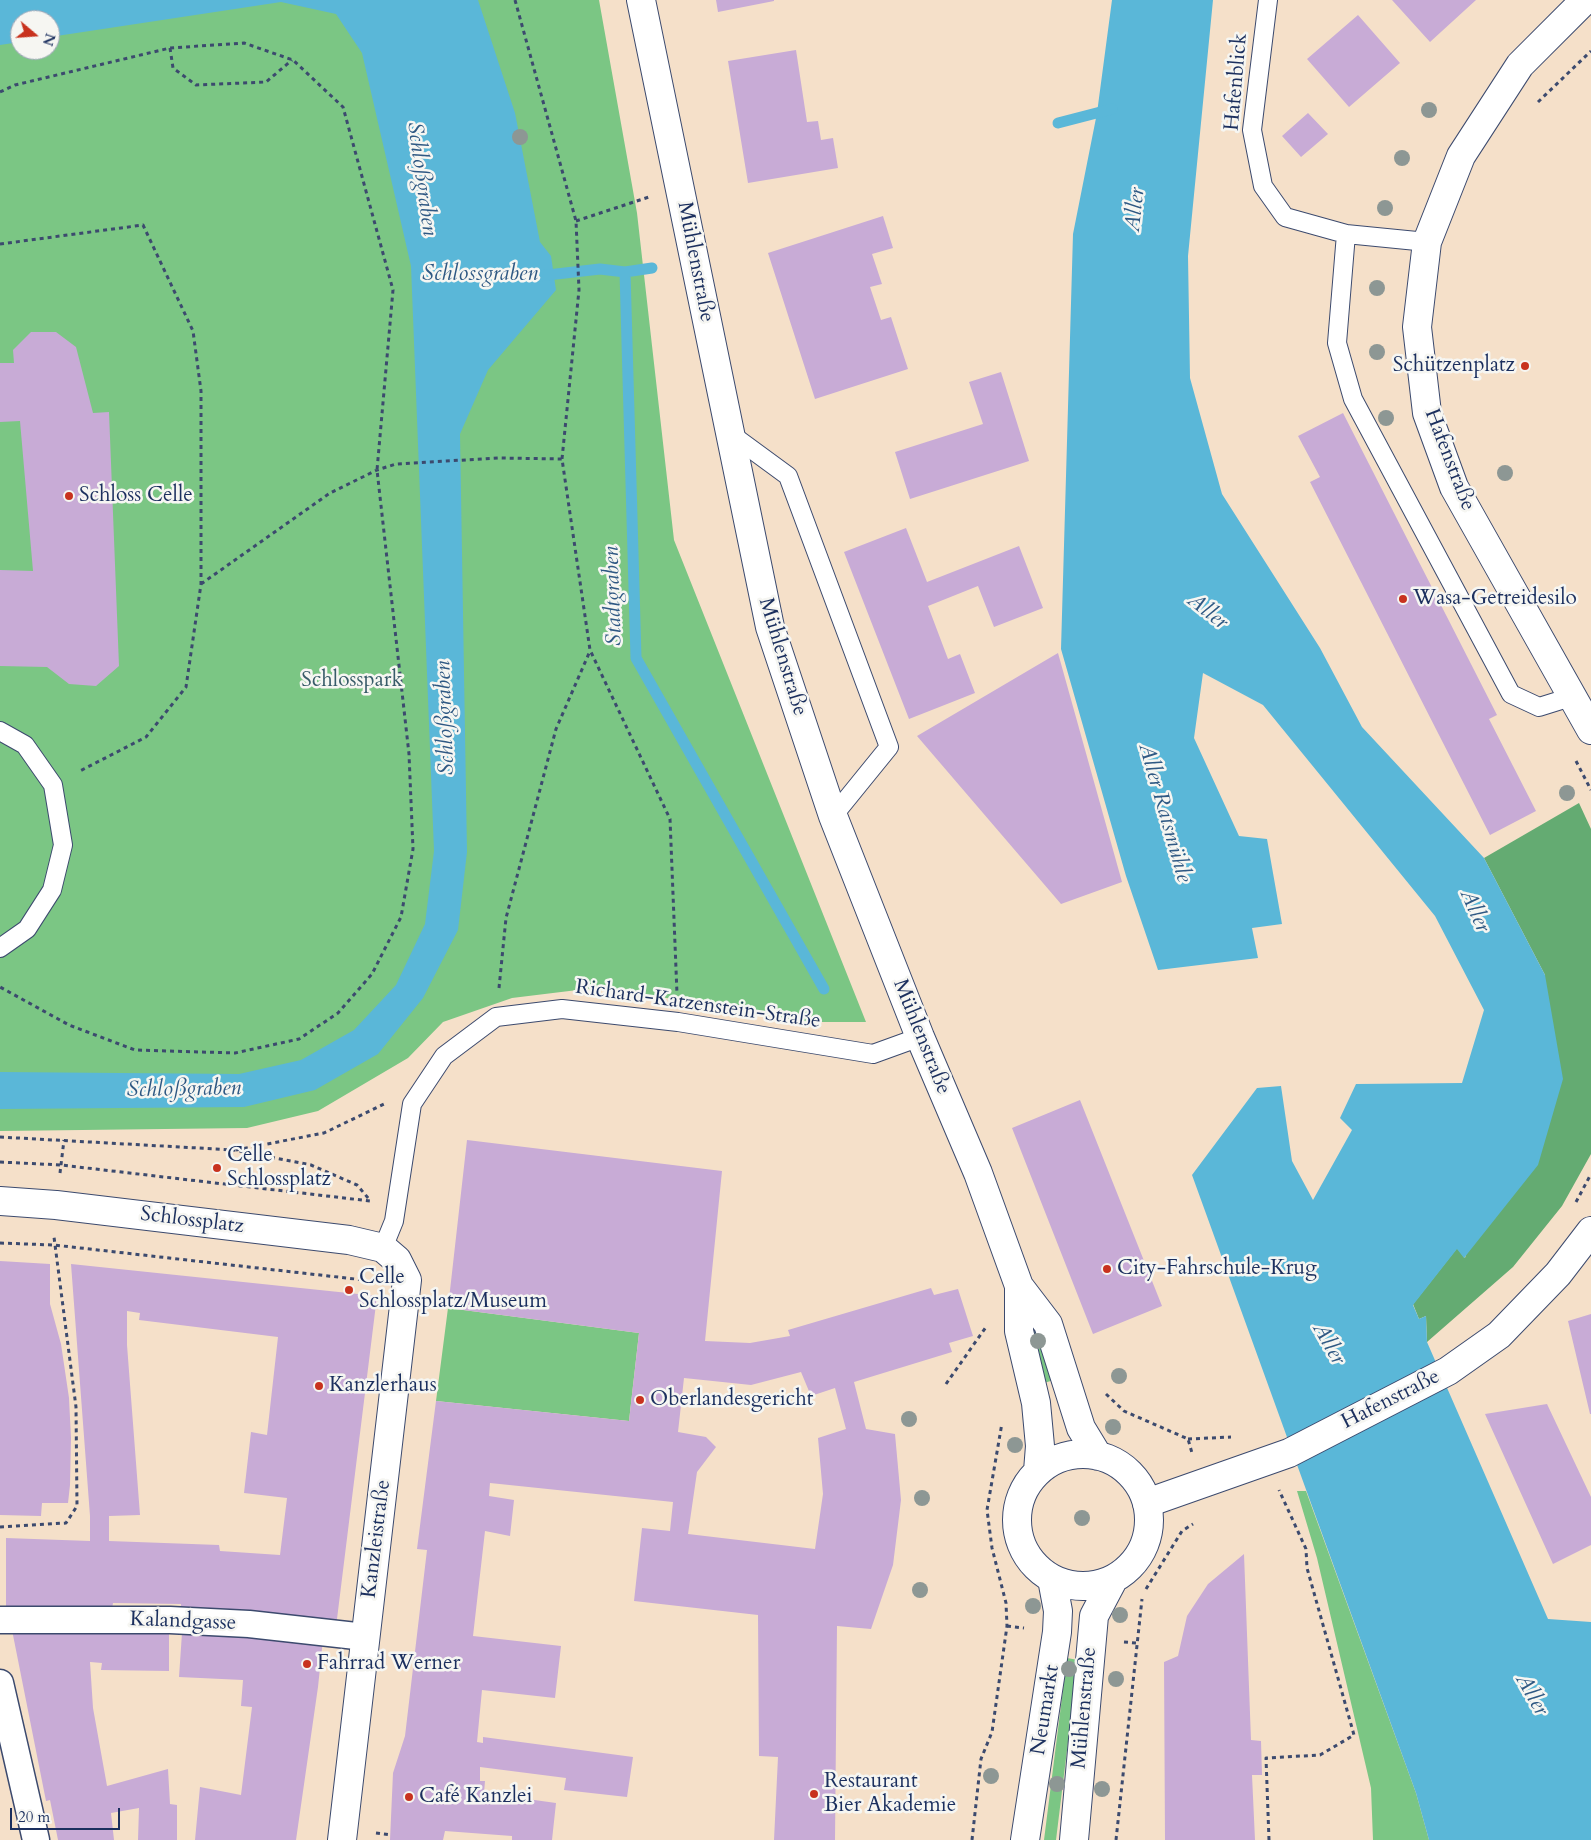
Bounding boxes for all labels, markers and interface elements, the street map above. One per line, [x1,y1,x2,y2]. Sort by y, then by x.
north arrow [10,10,60,60]
text: N [38,31,60,48]
street label: Hafenblick [1220,32,1254,132]
water label: Schloßgraben [400,120,442,238]
water label: Aller [1121,187,1151,233]
street label: Mühlenstraße [671,200,719,324]
water label: Schlossgraben [422,262,538,288]
place label: Schützenplatz [1393,353,1515,379]
marker: Schützenplatz [1519,360,1531,372]
street label: Hafenstraße [1418,406,1480,514]
place label: Schloss Celle [79,483,193,509]
marker: Schloss Celle [63,490,75,502]
water label: Stadtgraben [599,546,629,646]
place label: Wasa-Getreidesilo [1413,586,1577,612]
water label: Aller [1181,588,1233,636]
marker: Wasa-Getreidesilo [1397,593,1409,605]
street label: Mühlenstraße [752,595,812,719]
water label: Schloßgraben [431,660,461,776]
park label: Schlosspark [301,668,403,694]
water label: Aller Ratsmühle [1132,740,1196,886]
water label: Aller [1453,885,1495,937]
street label: Richard-Katzenstein-Straße [574,975,822,1035]
street label: Mühlenstraße [886,976,956,1098]
water label: Schloßgraben [127,1076,241,1104]
place label: Celle Schlossplatz [227,1143,331,1193]
marker: Celle Schlossplatz [211,1162,223,1174]
street label: Schlossplatz [139,1202,245,1240]
place label: City-Fahrschule-Krug [1117,1256,1317,1282]
marker: City-Fahrschule-Krug [1101,1263,1113,1275]
place label: Celle Schlossplatz/Museum [359,1265,547,1315]
marker: Celle Schlossplatz/Museum [343,1284,355,1296]
water label: Aller [1305,1318,1351,1370]
street label: Hafenstraße [1338,1364,1444,1436]
place label: Kanzlerhaus [329,1373,437,1399]
marker: Kanzlerhaus [313,1380,325,1392]
place label: Oberlandesgericht [650,1387,813,1413]
marker: Oberlandesgericht [634,1394,646,1406]
street label: Kanzleistraße [357,1478,397,1600]
street label: Kalandgasse [129,1608,237,1636]
street label: Mühlenstraße [1067,1646,1103,1770]
place label: Fahrrad Werner [317,1651,460,1677]
marker: Fahrrad Werner [301,1658,313,1670]
street label: Neumarkt [1026,1663,1066,1757]
water label: Aller [1508,1669,1554,1721]
place label: Restaurant Bier Akademie [824,1769,956,1819]
place label: Café Kanzlei [419,1784,533,1810]
marker: Restaurant Bier Akademie [808,1788,820,1800]
marker: Café Kanzlei [403,1791,415,1803]
scale bar [12,1798,122,1830]
text: 20 m [18,1807,50,1827]

